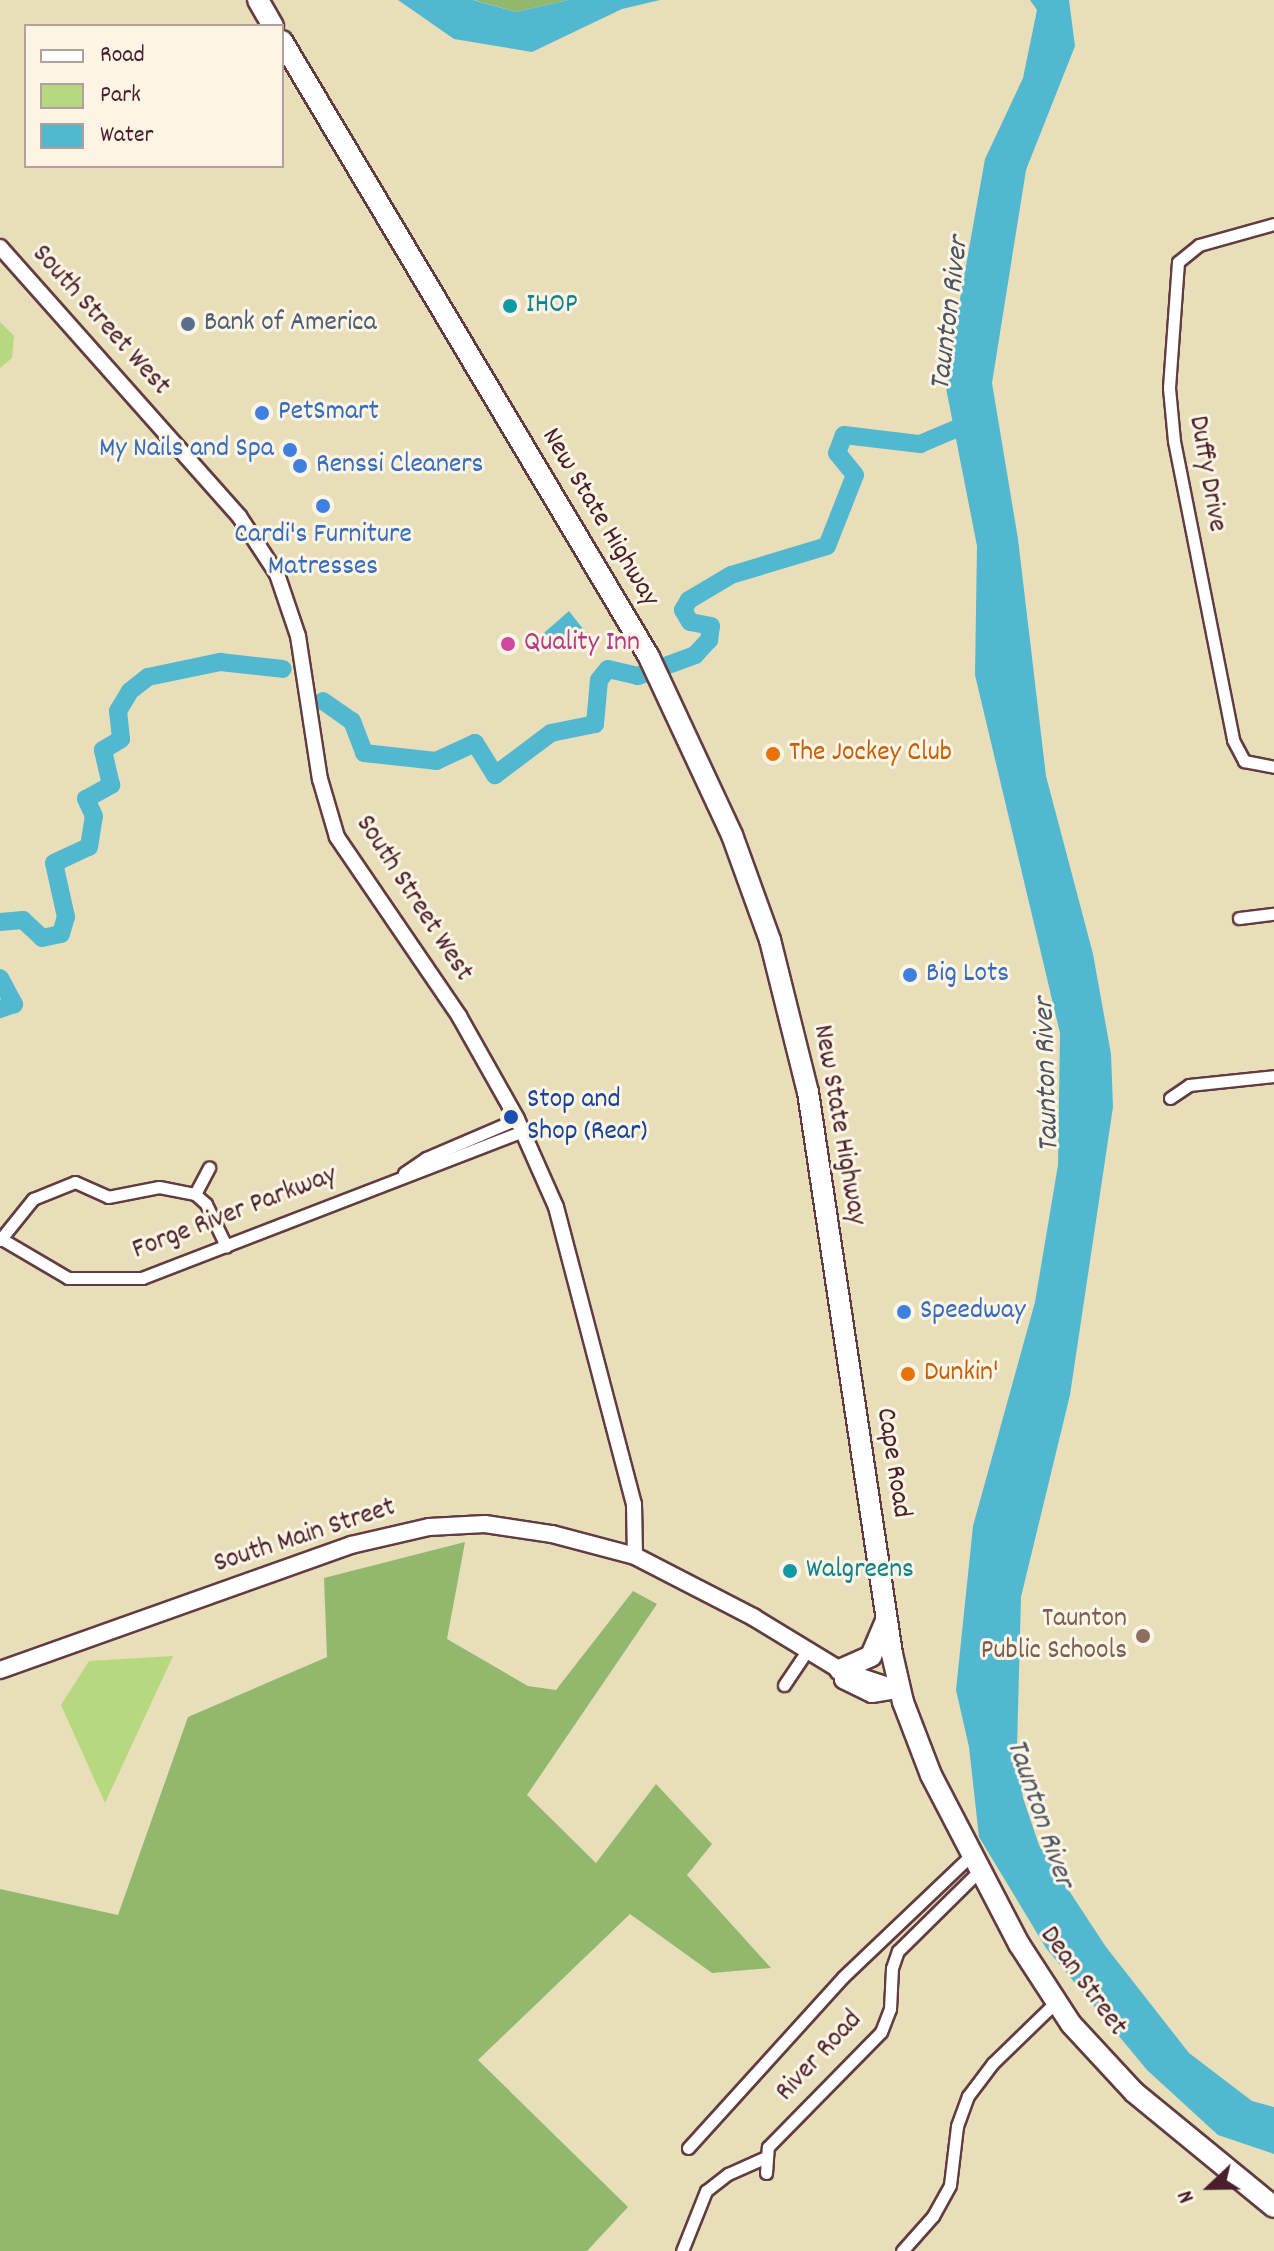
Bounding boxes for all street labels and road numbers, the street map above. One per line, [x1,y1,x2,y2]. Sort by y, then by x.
street label: South Street West [23,239,177,403]
street label: Duffy Drive [1179,413,1233,535]
street label: New State Highway [532,423,666,613]
street label: South Street West [347,810,479,988]
street label: New State Highway [804,1022,872,1228]
street label: Forge River Parkway [128,1160,342,1268]
street label: Cape Road [867,1406,917,1520]
street label: South Main Street [210,1492,400,1582]
street label: Dean Street [1031,1921,1133,2043]
street label: River Road [770,2005,870,2109]

